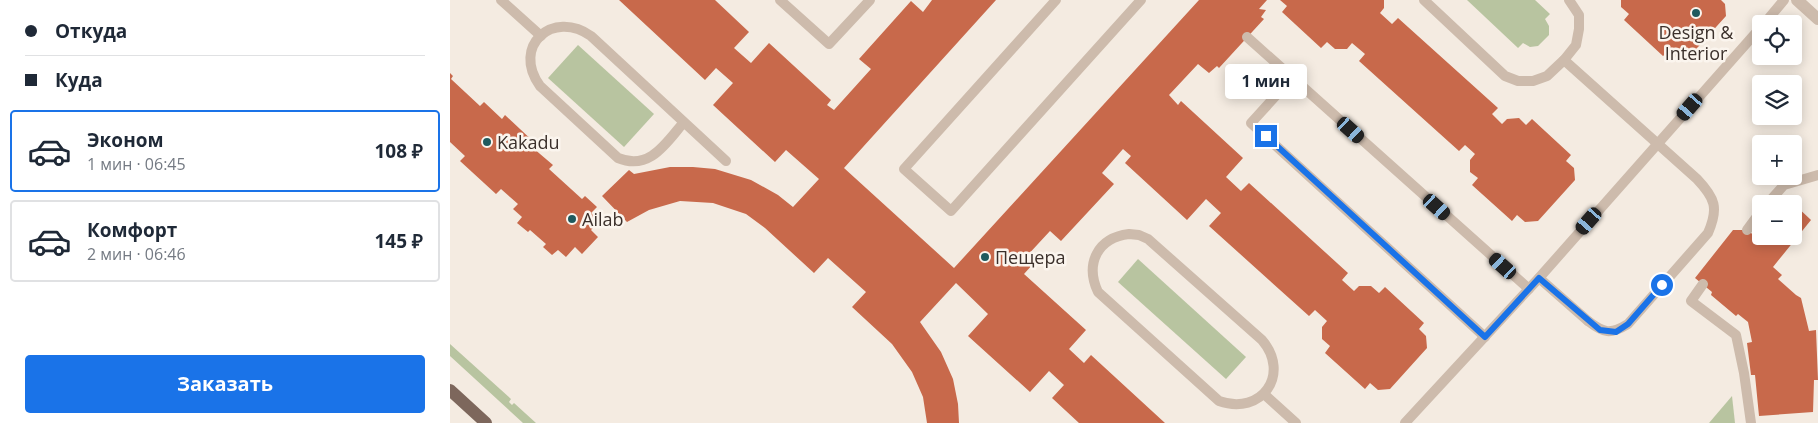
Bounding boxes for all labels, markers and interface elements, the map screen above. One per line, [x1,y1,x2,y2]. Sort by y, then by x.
marker: Design & Interior [1690,7,1702,19]
map controls [1752,15,1802,245]
button: locate [1752,15,1802,65]
text: Откуда [55,18,127,44]
place label: Design & Interior [1659,20,1734,65]
callout: 1 мин [1225,64,1307,98]
text: Куда [55,67,103,93]
text: 1 мин [1242,70,1290,92]
button: layers [1752,75,1802,125]
car [1674,91,1705,123]
car [1334,114,1367,146]
route end [1255,125,1277,147]
text: Эконом [87,127,164,153]
icon: car [27,129,72,174]
place label: Kakadu [497,130,560,154]
button: + [1752,135,1802,185]
marker: Kakadu [481,136,493,148]
text: 108 ₽ [374,138,423,164]
text: 1 мин · 06:45 [87,153,186,175]
car [1420,191,1453,223]
button: − [1752,195,1802,245]
car [1573,205,1604,237]
place label: Ailab [582,207,623,231]
marker: Ailab [566,213,578,225]
text: Комфорт [87,217,177,243]
icon: car [27,219,72,264]
text: 145 ₽ [374,228,423,254]
text: 2 мин · 06:46 [87,243,186,265]
place label: Пещера [995,245,1066,269]
car [1486,250,1519,282]
marker: Пещера [979,251,991,263]
route start [1651,274,1673,296]
button: Заказать [25,355,425,413]

